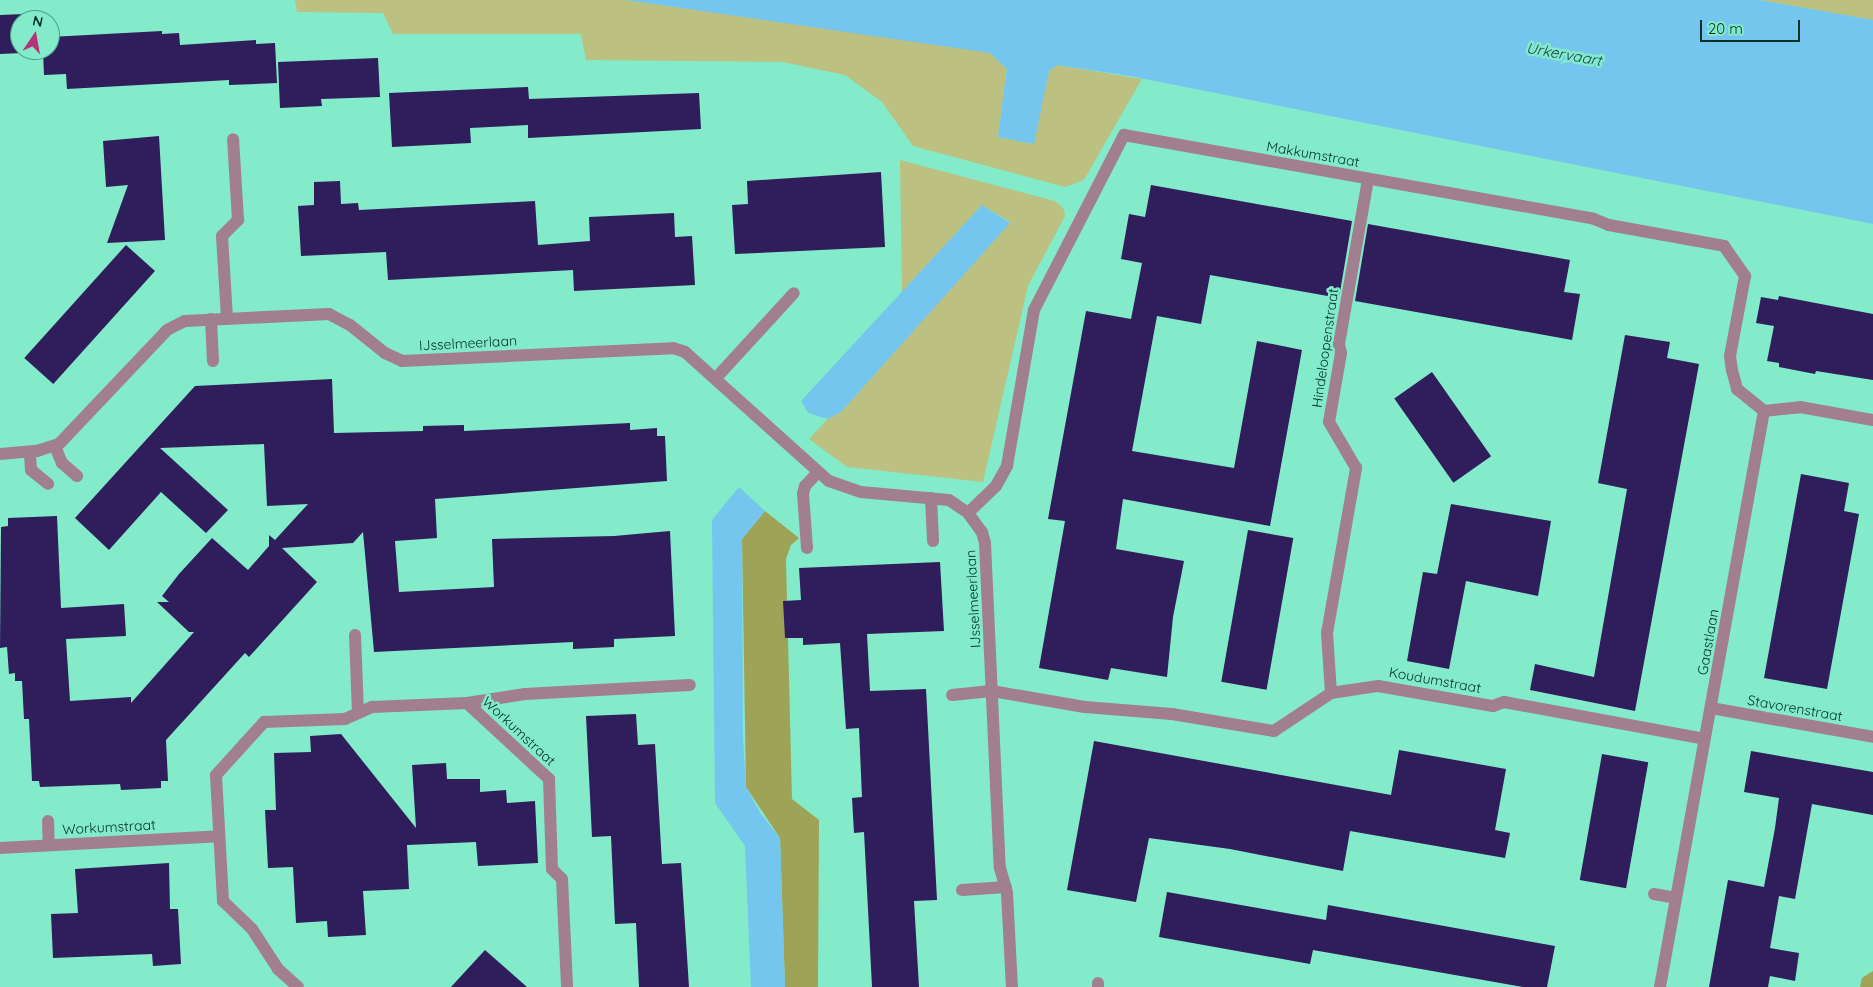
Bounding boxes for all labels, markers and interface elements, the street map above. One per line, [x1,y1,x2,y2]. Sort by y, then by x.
north arrow [10,10,60,60]
scale bar [1703,10,1803,42]
text: N [31,11,45,31]
text: 20 m [1708,19,1743,38]
water label: Urkervaart [1525,39,1603,69]
street label: Makkumstraat [1265,138,1361,170]
street label: Hindeloopenstraat [1308,287,1342,409]
street label: IJsselmeerlaan [419,332,517,354]
street label: IJsselmeerlaan [962,550,984,648]
street label: Gaastlaan [1694,608,1722,676]
street label: Koudumstraat [1388,664,1482,696]
street label: Stavorenstraat [1746,691,1844,725]
street label: Workumstraat [479,693,559,769]
street label: Workumstraat [62,816,156,838]

